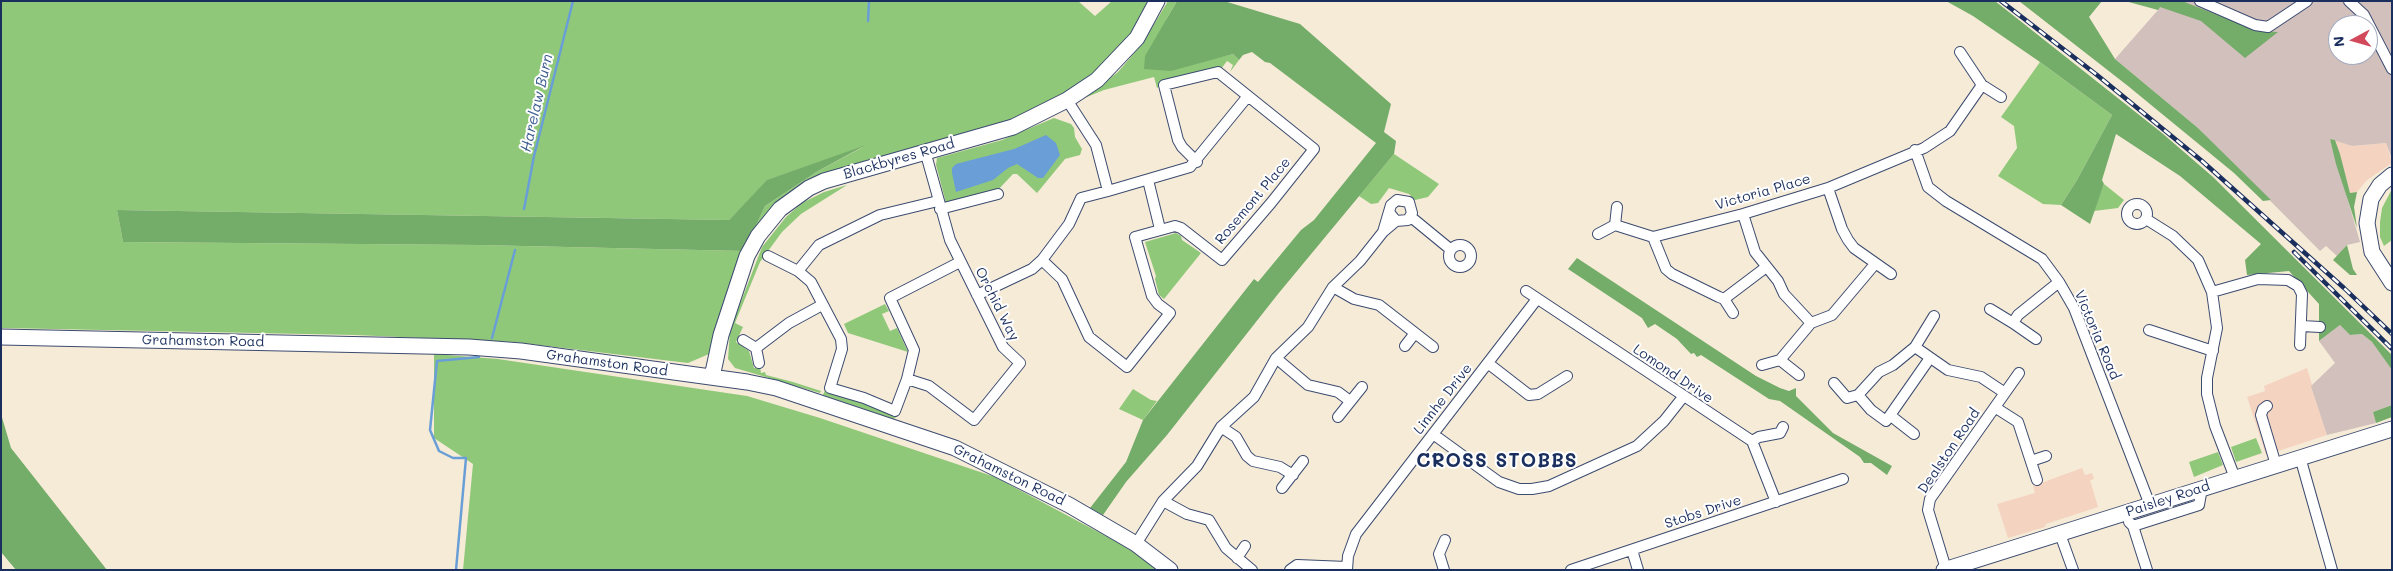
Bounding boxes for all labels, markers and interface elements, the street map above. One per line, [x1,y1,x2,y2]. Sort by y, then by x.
north arrow [2328,15,2378,65]
text: N [2329,35,2349,48]
water label: Harelaw Burn [517,52,557,154]
street label: Blackbyres Road [842,135,956,183]
street label: Rosemont Place [1212,154,1294,248]
street label: Victoria Place [1713,170,1813,214]
street label: Orchid Way [971,264,1023,344]
street label: Victoria Road [2071,288,2123,382]
street label: Grahamston Road [142,332,264,350]
street label: Lomond Drive [1630,341,1716,407]
street label: Grahamston Road [545,346,669,380]
street label: Linnhe Drive [1410,360,1476,438]
street label: Dealston Road [1914,405,1984,497]
street label: Grahamston Road [950,441,1068,509]
district label: CROSS STOBBS [1415,450,1579,472]
street label: Paisley Road [2124,478,2212,520]
street label: Stobs Drive [1663,492,1743,532]

